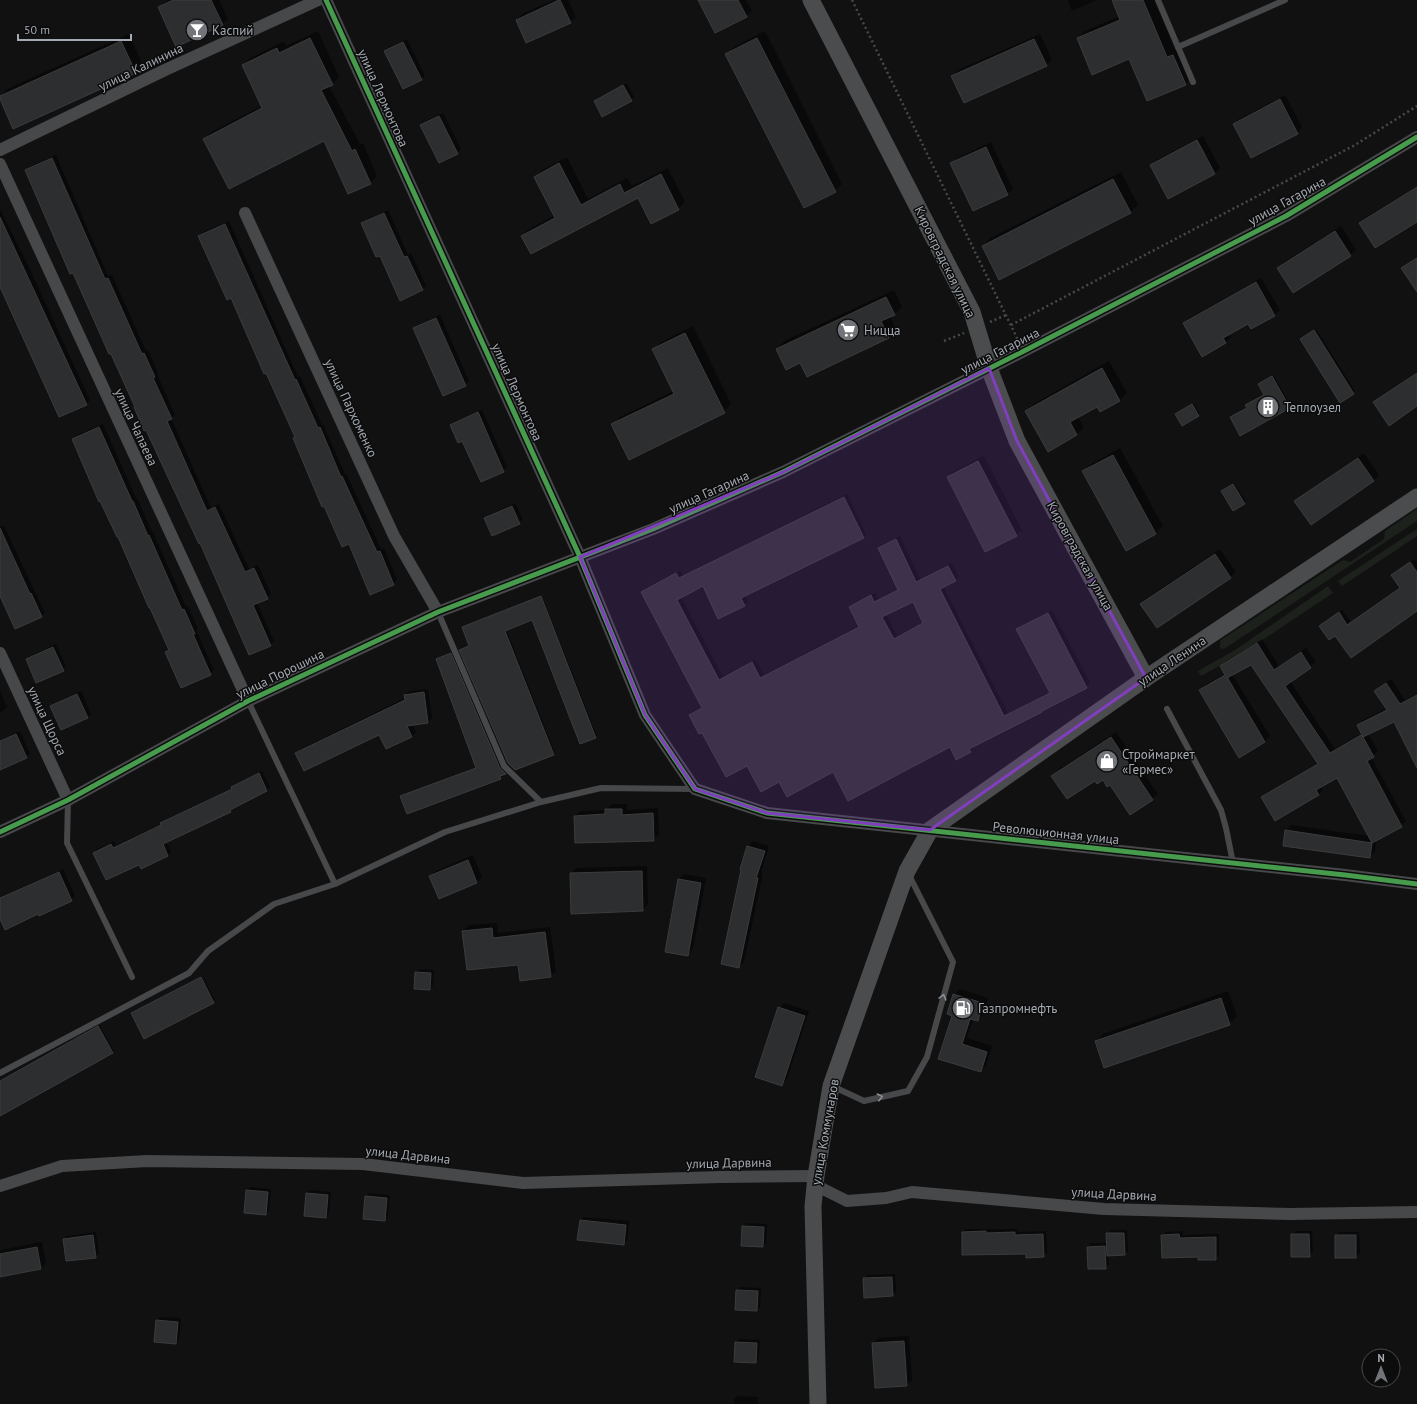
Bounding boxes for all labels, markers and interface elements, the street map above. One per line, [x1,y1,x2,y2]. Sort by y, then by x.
scale bar [18,16,131,42]
bar icon: Каспий [184,17,210,43]
text: 50 m [24,22,50,37]
place label: Каспий [212,22,253,39]
street label: улица Калинина [96,39,186,95]
street label: улица Лермонтова [354,46,412,150]
street label: улица Гагарина [1245,173,1329,229]
street label: Кировградская улица [911,203,979,321]
supermarket icon: Ницца [835,317,861,343]
place label: Ницца [864,322,901,339]
street label: улица Гагарина [958,324,1042,378]
street label: улица Лермонтова [488,340,546,444]
street label: улица Пархоменко [321,356,381,460]
street label: улица Чапаева [111,385,161,469]
building icon: Теплоузел [1255,394,1281,420]
place label: Теплоузел [1284,399,1341,416]
street label: улица Гагарина [666,467,752,517]
street label: Кировградская улица [1043,498,1117,614]
street label: улица Ленина [1135,632,1209,690]
street label: улица Порошина [233,645,327,703]
street label: улица Щорса [24,684,70,758]
place label: Строймаркет «Гермес» [1122,746,1195,778]
shop icon: Строймаркет «Гермес» [1094,748,1120,774]
street label: Революционная улица [992,818,1120,848]
one-way arrow [938,993,947,1000]
fuel station icon: Газпромнефть [950,995,976,1021]
place label: Газпромнефть [978,1000,1057,1017]
street label: улица Коммунаров [807,1078,843,1186]
one-way arrow [877,1094,883,1102]
street label: улица Дарвина [365,1142,451,1168]
street label: улица Дарвина [686,1154,772,1172]
street label: улица Дарвина [1071,1183,1157,1205]
north arrow [1361,1348,1401,1388]
text: N [1377,1351,1385,1365]

